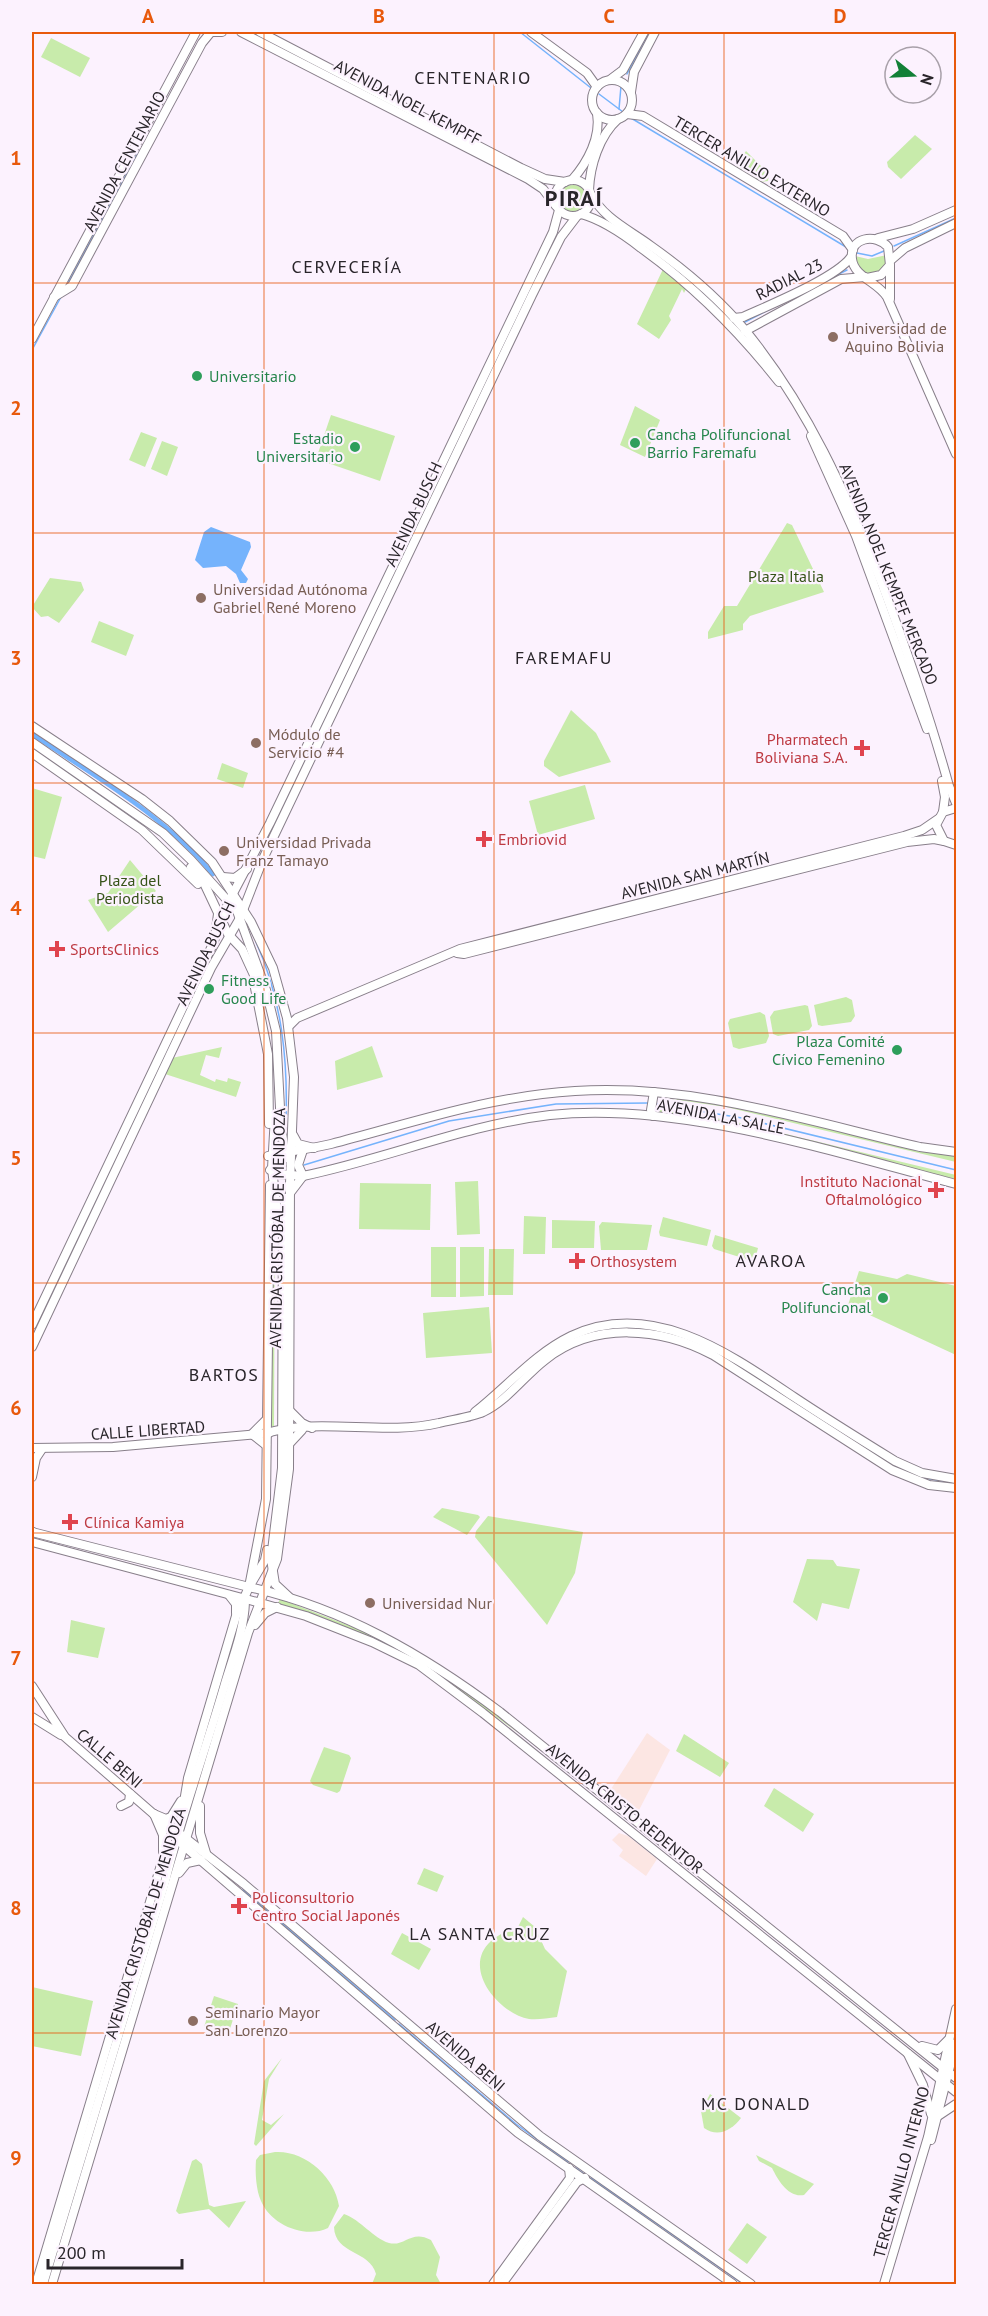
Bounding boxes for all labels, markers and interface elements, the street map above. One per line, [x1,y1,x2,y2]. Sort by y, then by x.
text: A [142,3,155,29]
text: B [373,3,385,29]
text: C [603,3,615,29]
text: D [834,3,847,29]
north arrow [883,45,943,105]
street label: AVENIDA NOEL KEMPFF [331,55,485,149]
district label: CENTENARIO [414,66,532,89]
text: N [916,72,938,88]
street label: AVENIDA CENTENARIO [79,87,169,235]
street label: TERCER ANILLO EXTERNO [670,111,834,221]
text: 1 [10,145,22,171]
district label: PIRAÍ [545,184,603,212]
street label: RADIAL 23 [752,254,826,304]
district label: CERVECERÍA [291,255,403,278]
place label: Universidad de Aquino Bolivia [845,318,947,356]
marker: Universidad de Aquino Bolivia [826,330,840,344]
place label: Universitario [209,366,296,386]
marker: Universitario [190,369,204,383]
text: 2 [10,395,22,421]
place label: Cancha Polifuncional Barrio Faremafu [647,424,791,462]
place label: Estadio Universitario [256,428,343,466]
marker: Cancha Polifuncional Barrio Faremafu [628,436,642,450]
marker: Estadio Universitario [348,440,362,454]
street label: AVENIDA BUSCH [380,459,446,569]
street label: AVENIDA NOEL KEMPFF MERCADO [835,460,943,688]
park label: Plaza Italia [748,566,824,586]
place label: Universidad Autónoma Gabriel René Moreno [213,579,368,617]
marker: Universidad Autónoma Gabriel René Moreno [194,591,208,605]
text: 3 [10,645,22,671]
district label: FAREMAFU [515,646,613,669]
place label: Módulo de Servicio #4 [268,724,344,762]
place label: Pharmatech Boliviana S.A. [755,729,848,767]
marker: Módulo de Servicio #4 [249,736,263,750]
marker: Pharmatech Boliviana S.A. [853,739,871,757]
place label: Embriovid [498,829,567,849]
marker: Embriovid [475,830,493,848]
place label: Universidad Privada Franz Tamayo [236,832,371,870]
marker: Universidad Privada Franz Tamayo [217,844,231,858]
street label: AVENIDA SAN MARTÍN [619,847,771,903]
park label: Plaza del Periodista [96,870,164,908]
text: 4 [10,895,22,921]
street label: AVENIDA BUSCH [171,898,239,1008]
place label: SportsClinics [70,939,159,959]
marker: SportsClinics [48,940,66,958]
place label: Fitness Good Life [221,970,286,1008]
marker: Fitness Good Life [202,982,216,996]
place label: Plaza Comité Cívico Femenino [772,1031,885,1069]
marker: Plaza Comité Cívico Femenino [890,1043,904,1057]
street label: AVENIDA LA SALLE [656,1094,786,1138]
street label: AVENIDA CRISTÓBAL DE MENDOZA [265,1107,289,1348]
text: 5 [10,1145,22,1171]
place label: Instituto Nacional Oftalmológico [800,1171,922,1209]
marker: Instituto Nacional Oftalmológico [927,1181,945,1199]
district label: AVAROA [736,1249,806,1272]
place label: Orthosystem [590,1251,677,1271]
marker: Orthosystem [568,1252,586,1270]
place label: Cancha Polifuncional [781,1279,871,1317]
marker: Cancha Polifuncional [876,1291,890,1305]
district label: BARTOS [189,1363,259,1386]
text: 6 [10,1395,22,1421]
street label: CALLE LIBERTAD [90,1416,206,1444]
place label: Clínica Kamiya [84,1512,184,1532]
marker: Clínica Kamiya [61,1513,79,1531]
place label: Universidad Nur [382,1593,492,1613]
marker: Universidad Nur [363,1596,377,1610]
text: 7 [10,1645,22,1671]
street label: CALLE BENI [73,1724,147,1792]
street label: AVENIDA CRISTO REDENTOR [542,1738,708,1878]
street label: AVENIDA CRISTÓBAL DE MENDOZA [100,1805,190,2041]
place label: Policonsultorio Centro Social Japonés [252,1887,400,1925]
text: 8 [10,1895,22,1921]
marker: Policonsultorio Centro Social Japonés [230,1897,248,1915]
district label: LA SANTA CRUZ [409,1922,551,1945]
place label: Seminario Mayor San Lorenzo [205,2002,321,2040]
marker: Seminario Mayor San Lorenzo [186,2014,200,2028]
street label: AVENIDA BENI [422,2016,510,2096]
street label: TERCER ANILLO INTERNO [868,2084,934,2260]
district label: MC DONALD [701,2092,811,2115]
text: 9 [10,2145,22,2171]
scale bar [48,2232,182,2270]
text: 200 m [57,2241,106,2264]

